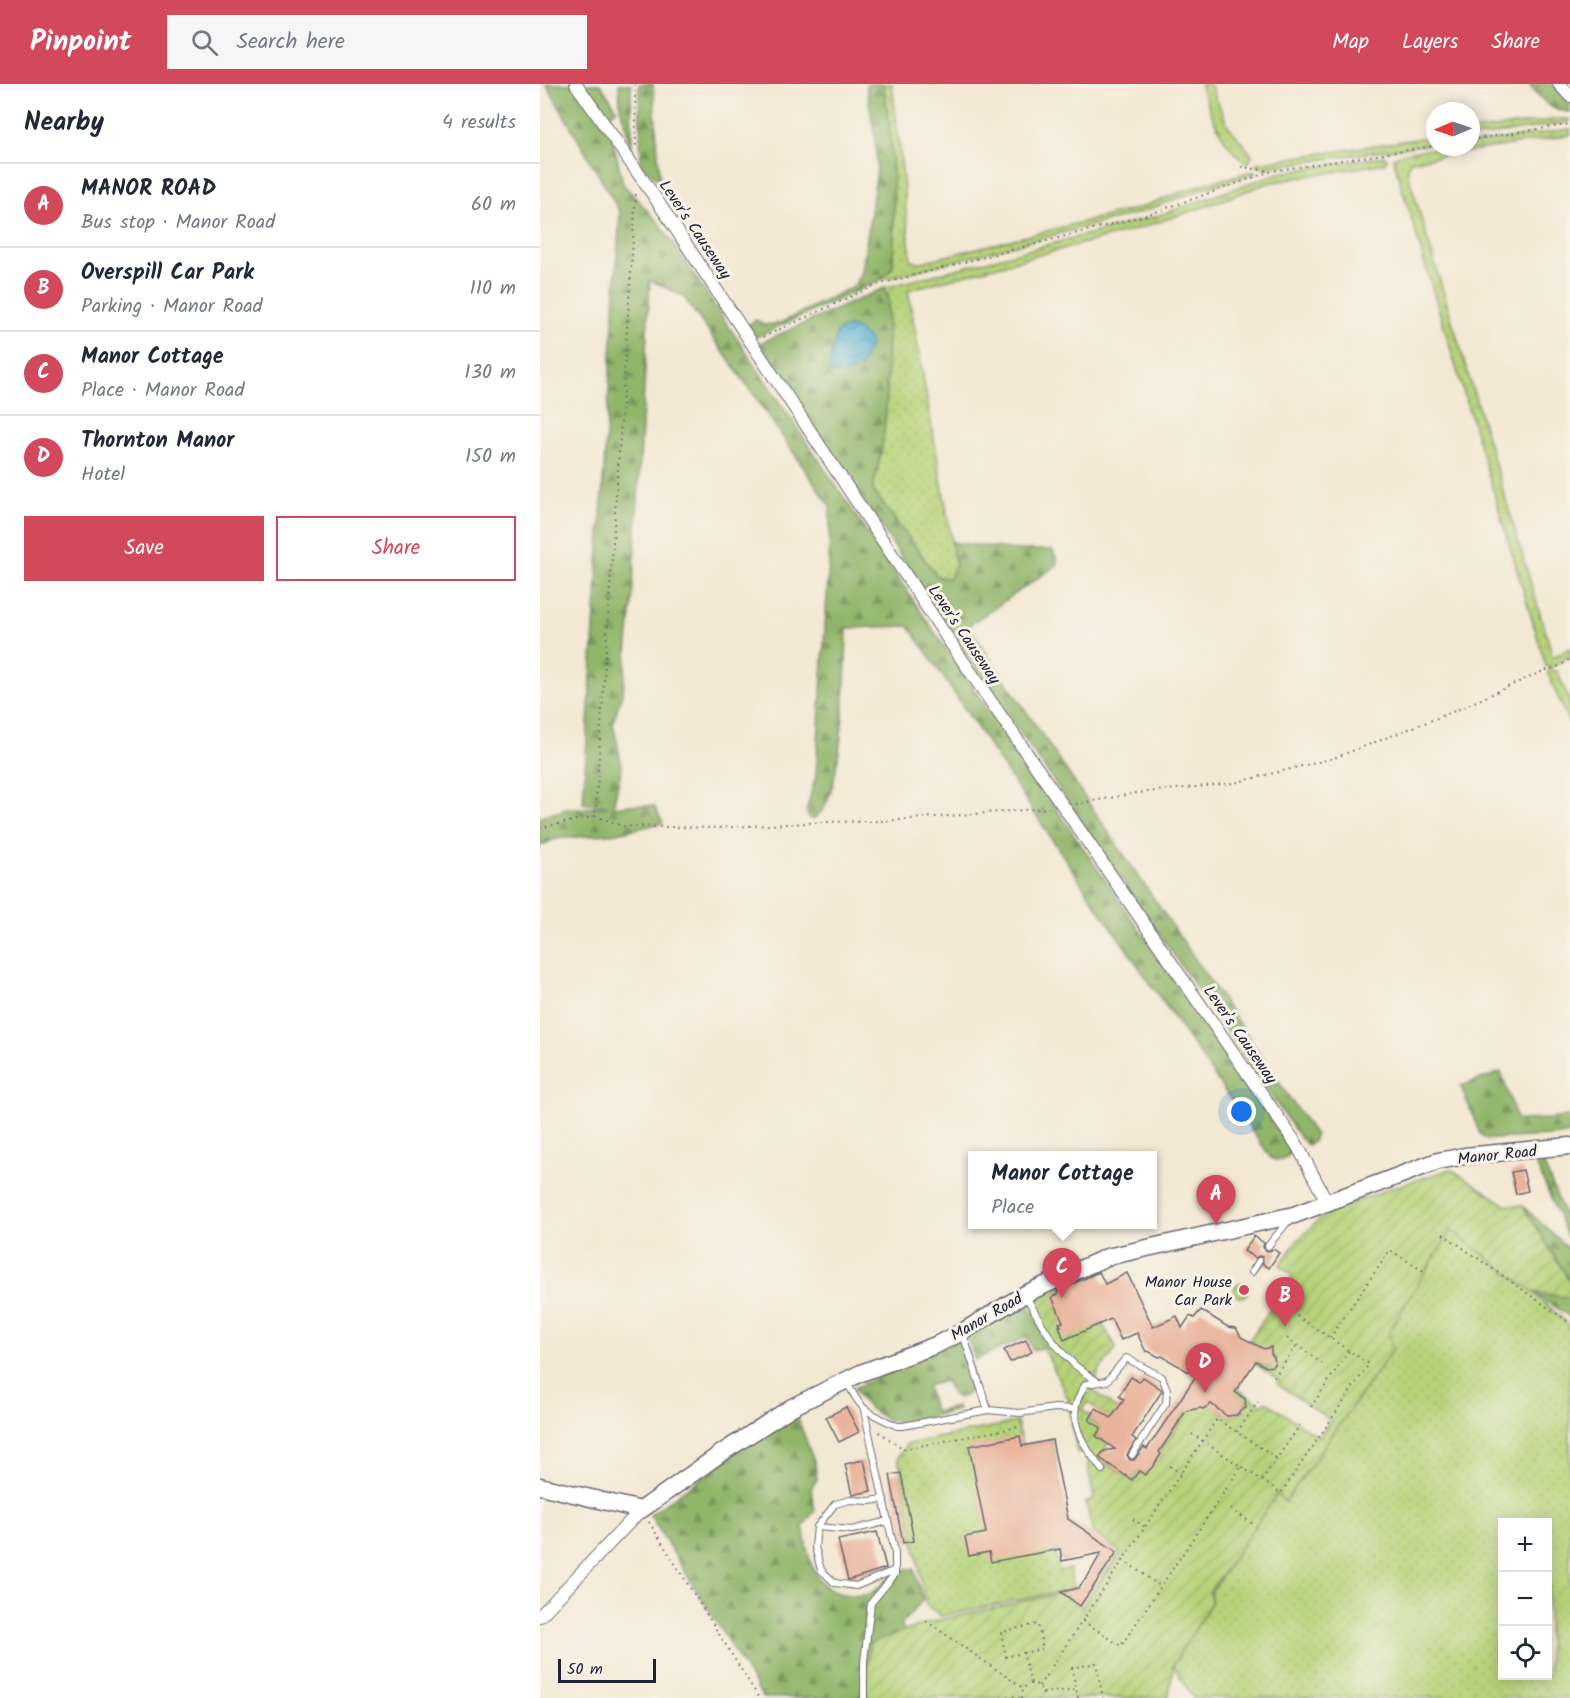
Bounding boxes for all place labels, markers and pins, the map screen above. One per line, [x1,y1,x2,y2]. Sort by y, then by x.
pin: A [1196,1176,1236,1225]
pin: C [1042,1248,1082,1298]
place label: Manor House Car Park [1145,1270,1232,1313]
pin: B [1266,1278,1304,1327]
marker: Manor House Car Park [1237,1283,1251,1297]
pin: D [1186,1344,1224,1393]

